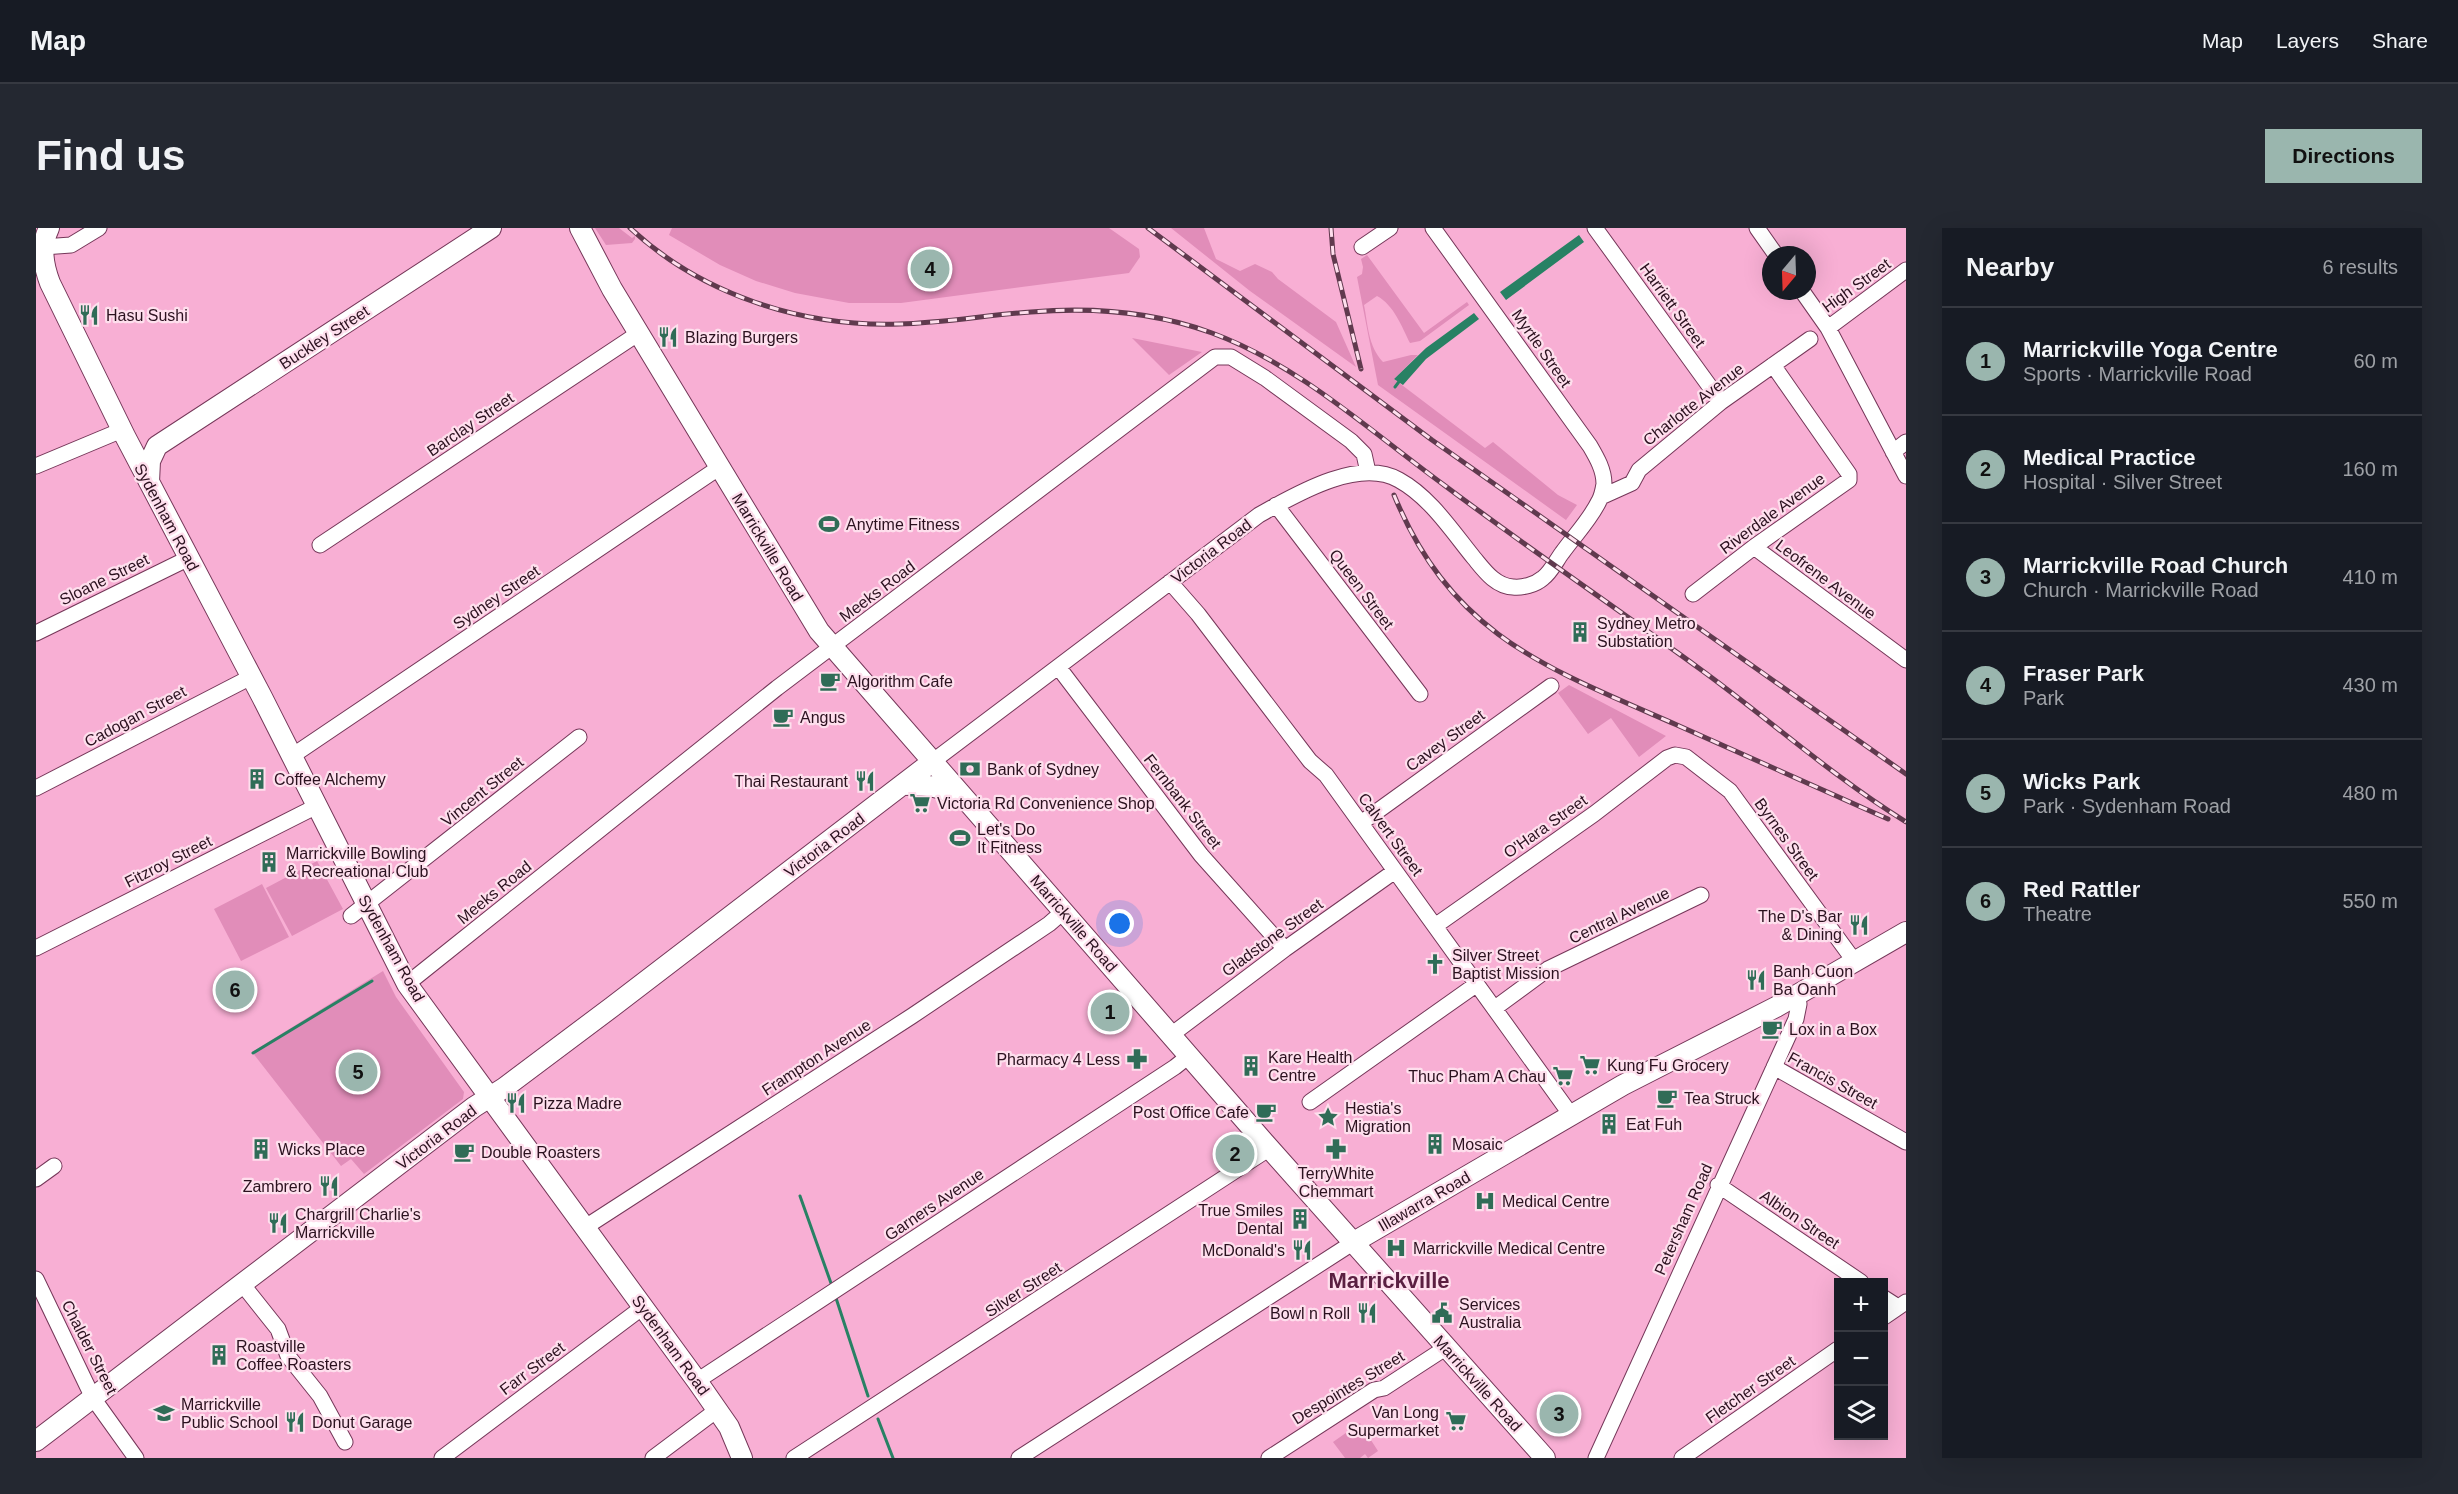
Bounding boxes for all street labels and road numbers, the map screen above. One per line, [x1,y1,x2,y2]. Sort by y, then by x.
street label: High Street [1819,255,1894,316]
street label: Harriett Street [1636,260,1709,351]
street label: Buckley Street [276,302,373,373]
street label: Myrtle Street [1509,306,1575,391]
street label: Charlotte Avenue [1640,360,1747,449]
street label: Barclay Street [424,389,517,460]
street label: Sydenham Road [131,461,202,574]
street label: Riverdale Avenue [1717,470,1828,557]
street label: Marrickville Road [729,490,806,604]
street label: Victoria Road [1168,516,1255,587]
street label: Leofrene Avenue [1772,536,1879,623]
street label: Queen Street [1326,546,1397,633]
street label: Sloane Street [57,550,152,608]
street label: Meeks Road [836,558,918,625]
street label: Sydney Street [450,562,543,633]
street label: Cadogan Street [82,682,189,750]
street label: Cavey Street [1403,706,1488,774]
street label: Fernbank Street [1141,751,1225,852]
street label: Vincent Street [438,753,527,830]
street label: Calvert Street [1355,790,1427,879]
street label: O'Hara Street [1501,791,1590,861]
street label: Byrnes Street [1751,795,1822,884]
street label: Victoria Road [781,810,868,881]
street label: Fitzroy Street [122,832,215,891]
street label: Meeks Road [454,858,535,927]
street label: Marrickville Road [1027,871,1120,975]
street label: Central Avenue [1566,884,1672,947]
street label: Sydenham Road [355,892,428,1004]
street label: Gladstone Street [1219,895,1326,980]
street label: Frampton Avenue [759,1016,874,1099]
street label: Francis Street [1785,1049,1881,1112]
street label: Victoria Road [393,1102,480,1173]
street label: Petersham Road [1651,1161,1716,1278]
street label: Garners Avenue [882,1165,987,1244]
street label: Illawarra Road [1375,1168,1473,1235]
street label: Albion Street [1757,1187,1843,1252]
street label: Silver Street [982,1258,1065,1320]
street label: Sydenham Road [629,1292,713,1399]
street label: Chalder Street [59,1297,121,1398]
street label: Marrickville Road [1430,1332,1525,1435]
street label: Farr Street [497,1338,568,1398]
street label: Despointes Street [1289,1347,1408,1427]
street label: Fletcher Street [1702,1352,1799,1426]

